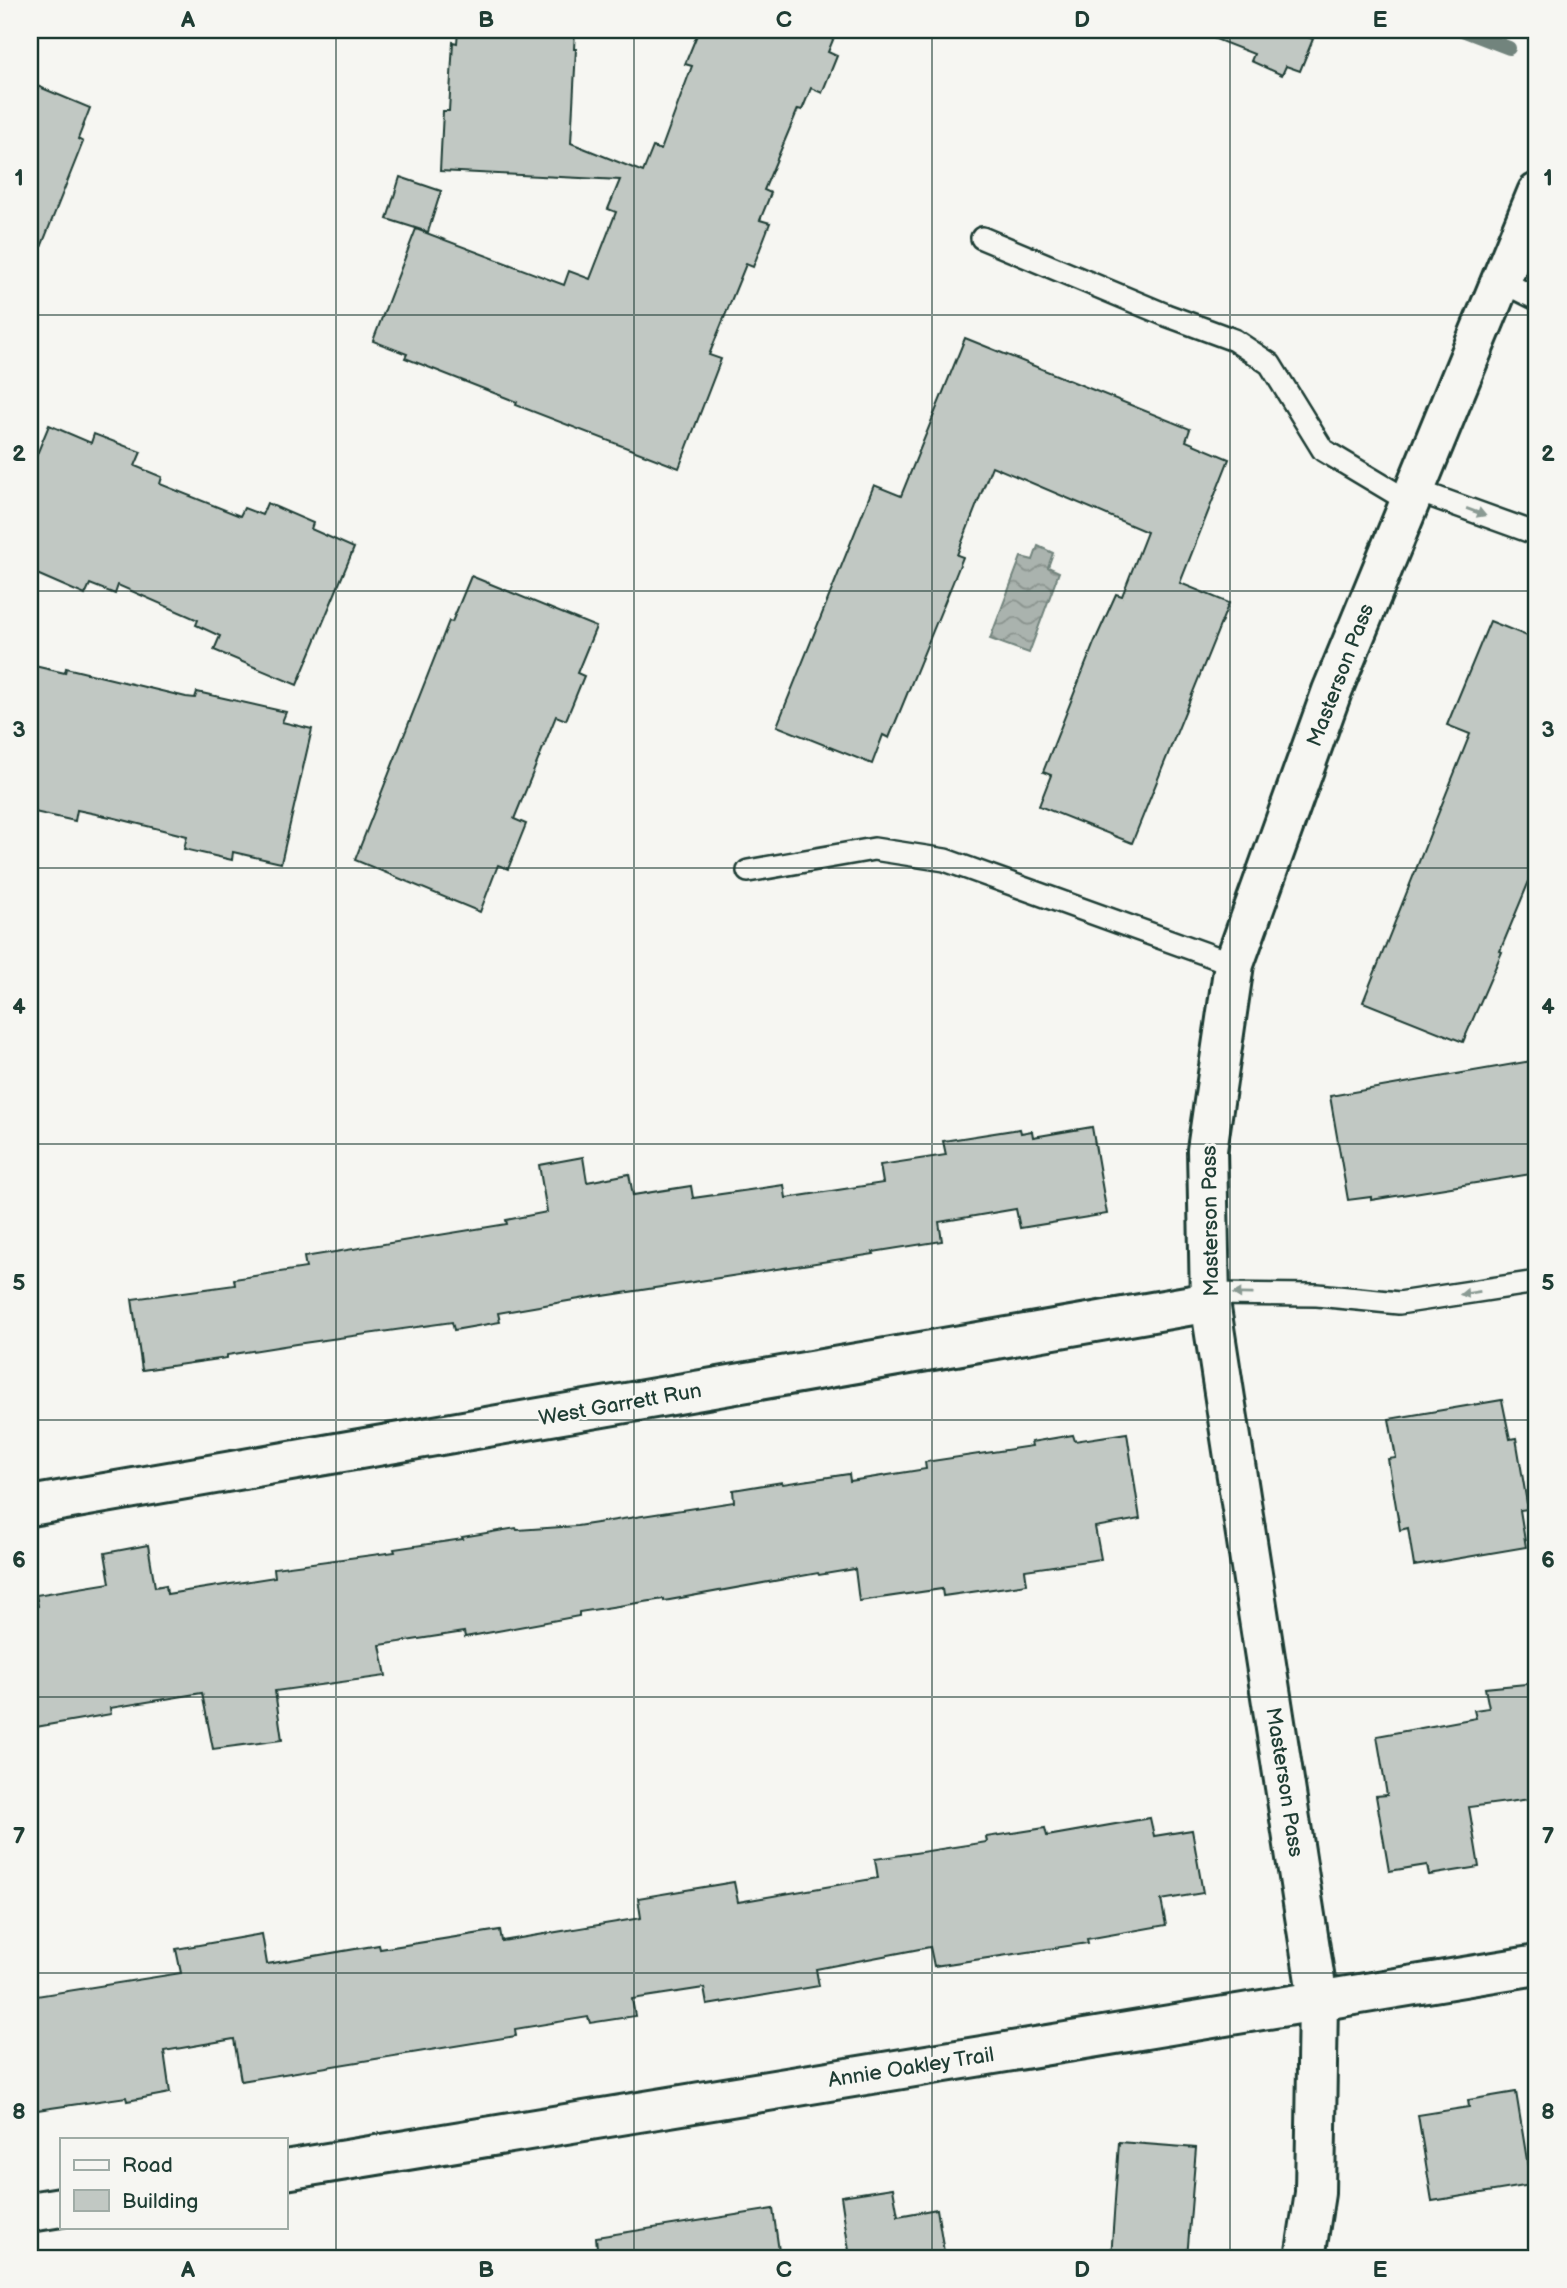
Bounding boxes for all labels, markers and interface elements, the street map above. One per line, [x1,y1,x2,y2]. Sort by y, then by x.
text: A [180,6,196,34]
text: B [478,6,494,34]
text: C [776,6,792,34]
text: D [1074,6,1090,34]
text: E [1373,6,1388,34]
text: 1 [14,164,24,192]
text: 1 [1543,164,1553,192]
text: 2 [12,440,26,468]
text: 2 [1541,440,1555,468]
one-way arrow [1466,507,1487,518]
street label: Masterson Pass [1302,600,1379,750]
text: 3 [12,716,26,744]
text: 3 [1541,716,1555,744]
text: 4 [12,993,26,1021]
text: 4 [1541,993,1555,1021]
street label: Masterson Pass [1197,1145,1224,1297]
text: 5 [12,1269,26,1297]
text: 5 [1541,1269,1555,1297]
one-way arrow [1459,1287,1481,1298]
one-way arrow [1232,1288,1254,1300]
street label: West Garrett Run [537,1378,703,1431]
text: 6 [12,1546,26,1574]
text: 6 [1541,1546,1555,1574]
street label: Masterson Pass [1260,1705,1309,1859]
text: 7 [13,1822,26,1850]
text: 7 [1542,1822,1555,1850]
street label: Annie Oakley Trail [826,2042,996,2093]
text: 8 [12,2098,26,2126]
text: 8 [1541,2098,1555,2126]
legend [60,2138,287,2228]
text: Road [122,2153,173,2178]
text: Building [122,2189,198,2214]
text: A [180,2256,196,2284]
text: B [478,2256,494,2284]
text: C [776,2256,792,2284]
text: D [1074,2256,1090,2284]
text: E [1373,2256,1388,2284]

